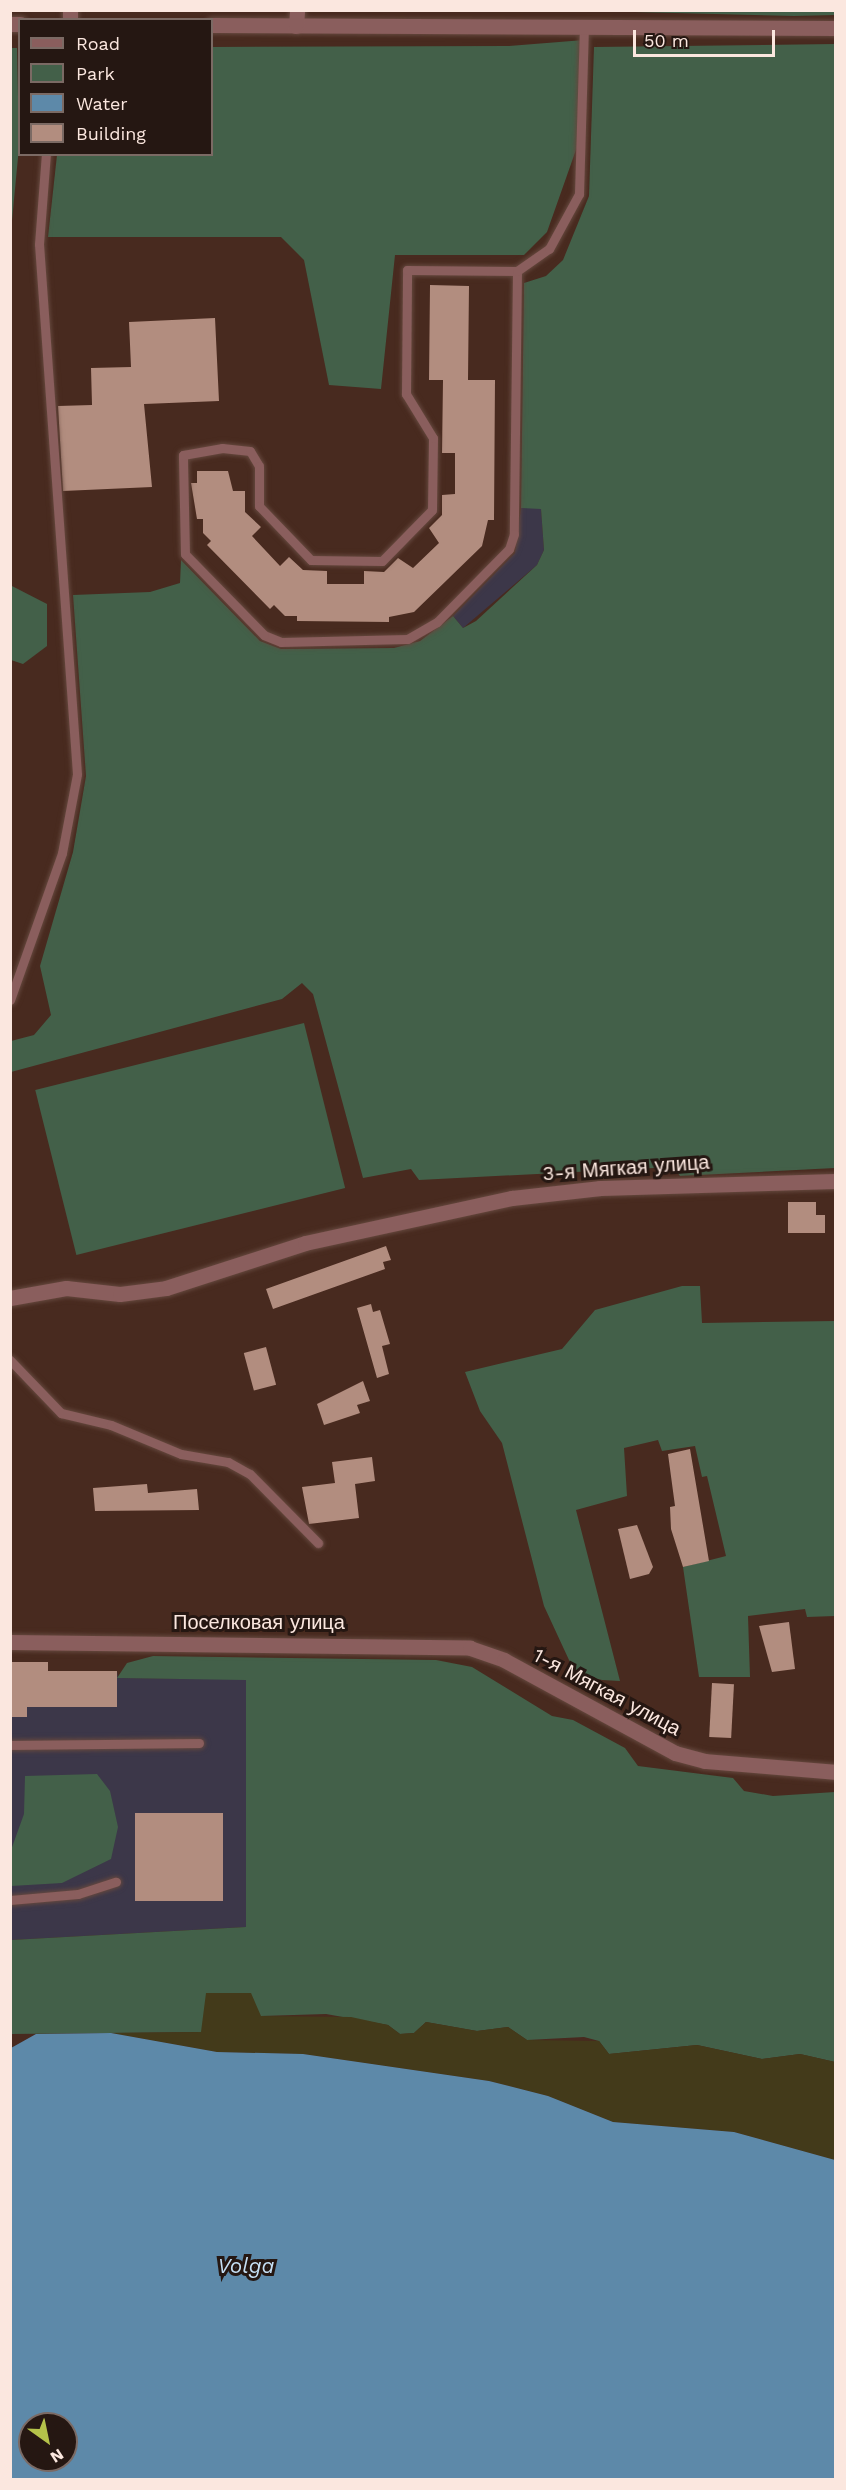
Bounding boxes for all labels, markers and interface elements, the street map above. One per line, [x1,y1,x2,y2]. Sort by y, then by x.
legend [18,18,213,156]
scale bar [636,18,778,56]
text: 50 m [644,30,689,51]
text: Road [76,33,120,54]
text: Park [76,63,115,84]
text: Water [76,93,128,114]
text: Building [76,123,146,144]
street label: 3-я Мягкая улица [542,1150,710,1186]
street label: Поселковая улица [173,1610,345,1634]
street label: 1-я Мягкая улица [529,1643,685,1741]
water label: Volga [218,2253,274,2279]
north arrow [18,2412,78,2472]
text: N [47,2445,67,2467]

